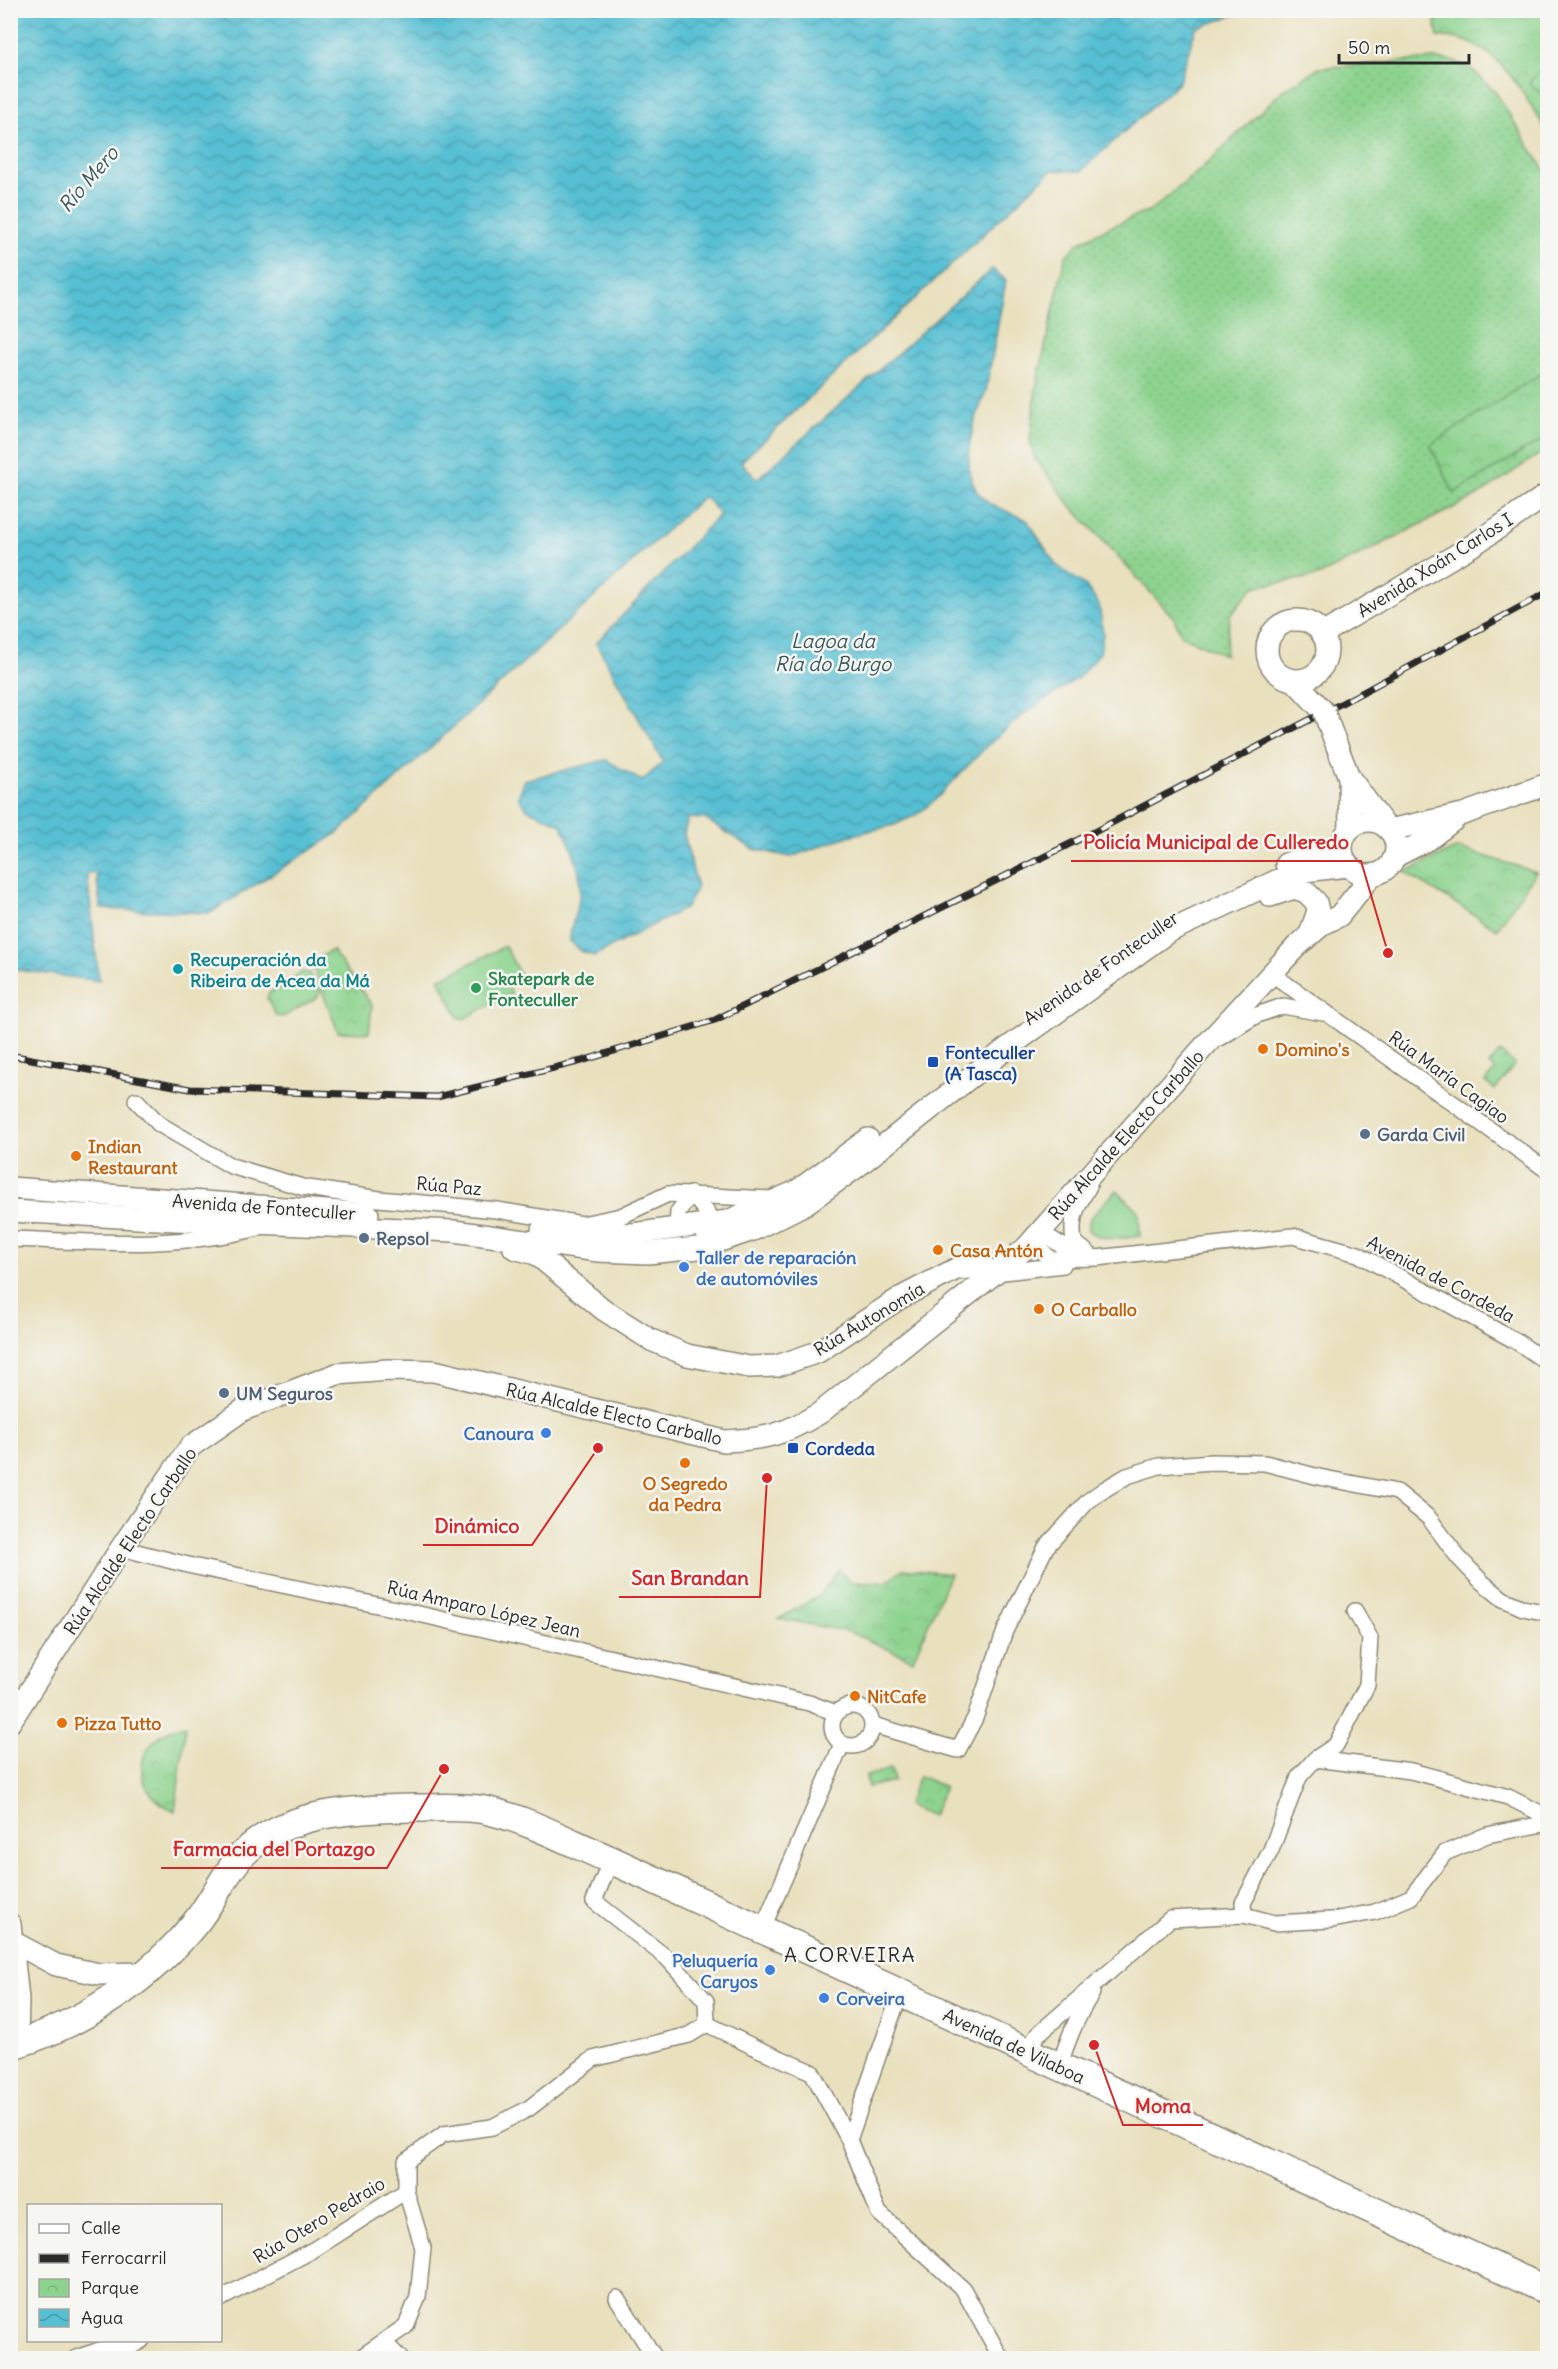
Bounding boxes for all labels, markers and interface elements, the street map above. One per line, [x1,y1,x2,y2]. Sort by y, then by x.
scale bar [1339,27,1470,65]
text: 50 m [1348,36,1390,59]
water label: Río Mero [53,140,125,217]
street label: Avenida Xoán Carlos I [1353,508,1517,622]
water label: Lagoa da Ría do Burgo [775,628,893,676]
callout: Policía Municipal de Culleredo [1071,823,1361,861]
text: Policía Municipal de Culleredo [1083,829,1349,854]
street label: Avenida de Fonteculler [1019,905,1184,1030]
place label: Recuperación da Ribeira de Acea da Má [190,948,370,992]
marker: Recuperación da Ribeira de Acea da Má [171,962,185,976]
place label: Skatepark de Fonteculler [488,967,595,1011]
marker: Skatepark de Fonteculler [469,981,483,995]
street label: Rúa María Cagiao [1384,1026,1514,1128]
place label: Domino's [1275,1038,1350,1061]
place label: Fonteculler (A Tasca) [945,1041,1036,1085]
marker: Domino's [1256,1042,1270,1056]
street label: Rúa Alcalde Electo Carballo [1043,1045,1209,1225]
marker: Fonteculler (A Tasca) [926,1055,940,1069]
place label: Garda Civil [1377,1123,1465,1146]
marker: Garda Civil [1358,1127,1372,1141]
place label: Indian Restaurant [88,1135,178,1179]
marker: Indian Restaurant [69,1149,83,1163]
street label: Rúa Paz [415,1172,483,1200]
street label: Avenida de Fonteculler [171,1189,357,1225]
place label: Repsol [376,1227,429,1250]
street label: Avenida de Cordeda [1363,1230,1519,1328]
marker: Repsol [357,1231,371,1245]
place label: Casa Antón [950,1239,1044,1262]
marker: Casa Antón [931,1243,945,1257]
place label: Taller de reparación de automóviles [696,1246,857,1290]
marker: Taller de reparación de automóviles [677,1260,691,1274]
street label: Rúa Autonomía [809,1277,929,1361]
place label: O Carballo [1051,1298,1137,1321]
marker: O Carballo [1032,1302,1046,1316]
street label: Rúa Alcalde Electo Carballo [504,1378,724,1450]
place label: UM Seguros [236,1382,333,1405]
marker: UM Seguros [217,1386,231,1400]
place label: Canoura [464,1422,534,1445]
marker: Canoura [539,1426,553,1440]
place label: Cordeda [805,1437,875,1460]
marker: Cordeda [786,1441,800,1455]
street label: Rúa Alcalde Electo Carballo [59,1443,201,1639]
marker: O Segredo da Pedra [678,1456,692,1470]
place label: O Segredo da Pedra [642,1472,728,1516]
callout: Dinámico [423,1507,532,1545]
text: Dinámico [435,1513,519,1538]
callout: San Brandan [619,1559,760,1597]
text: San Brandan [631,1565,749,1590]
street label: Rúa Amparo López Jean [385,1576,583,1642]
place label: NitCafe [867,1685,927,1708]
marker: NitCafe [848,1689,862,1703]
place label: Pizza Tutto [74,1712,161,1735]
marker: Pizza Tutto [55,1716,69,1730]
callout: Farmacia del Portazgo [161,1830,387,1868]
text: Farmacia del Portazgo [173,1836,375,1861]
district label: A CORVEIRA [784,1942,916,1967]
place label: Peluquería Caryos [672,1949,758,1993]
marker: Peluquería Caryos [763,1963,777,1977]
place label: Corveira [836,1987,905,2010]
marker: Corveira [817,1991,831,2005]
street label: Avenida de Vilaboa [939,2003,1089,2089]
callout: Moma [1123,2087,1203,2125]
text: Moma [1135,2093,1192,2118]
street label: Rúa Otero Pedraio [249,2172,389,2268]
legend [27,2204,222,2342]
text: Calle [81,2216,121,2239]
text: Ferrocarril [81,2246,167,2269]
text: Parque [81,2276,139,2299]
text: Agua [81,2306,123,2329]

